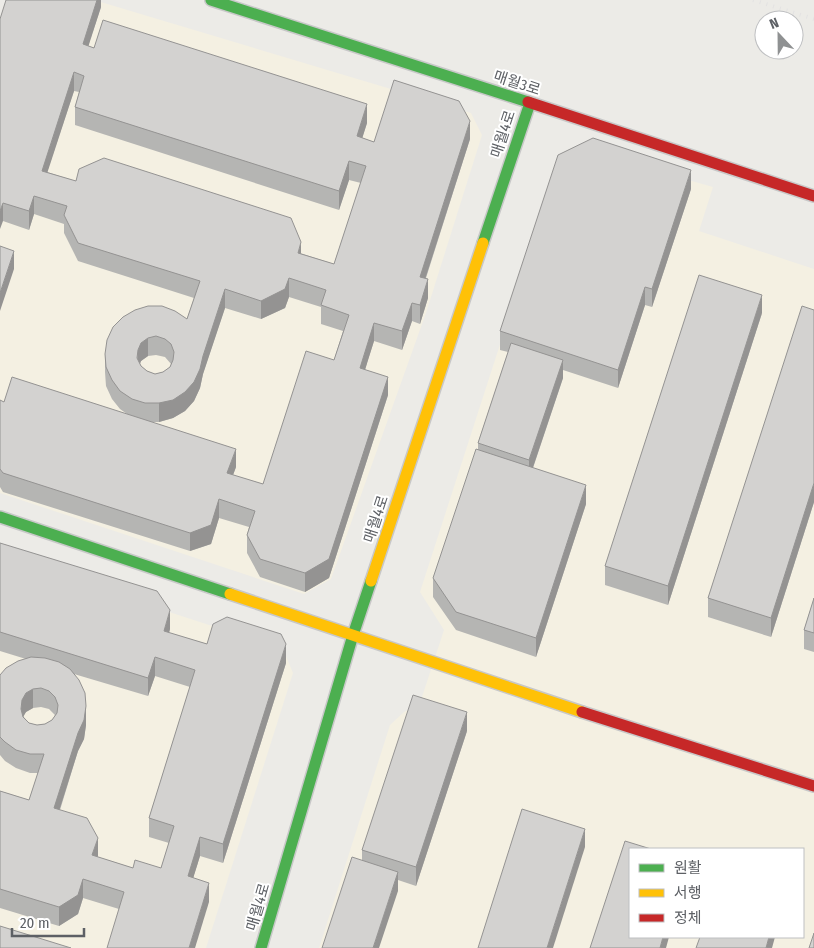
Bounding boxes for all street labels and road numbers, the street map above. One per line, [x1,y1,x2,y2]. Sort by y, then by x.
street label: 매월3로 [491,67,543,99]
street label: 매월4로 [487,108,519,160]
street label: 매월4로 [360,493,392,545]
street label: 매월4로 [243,881,273,933]

